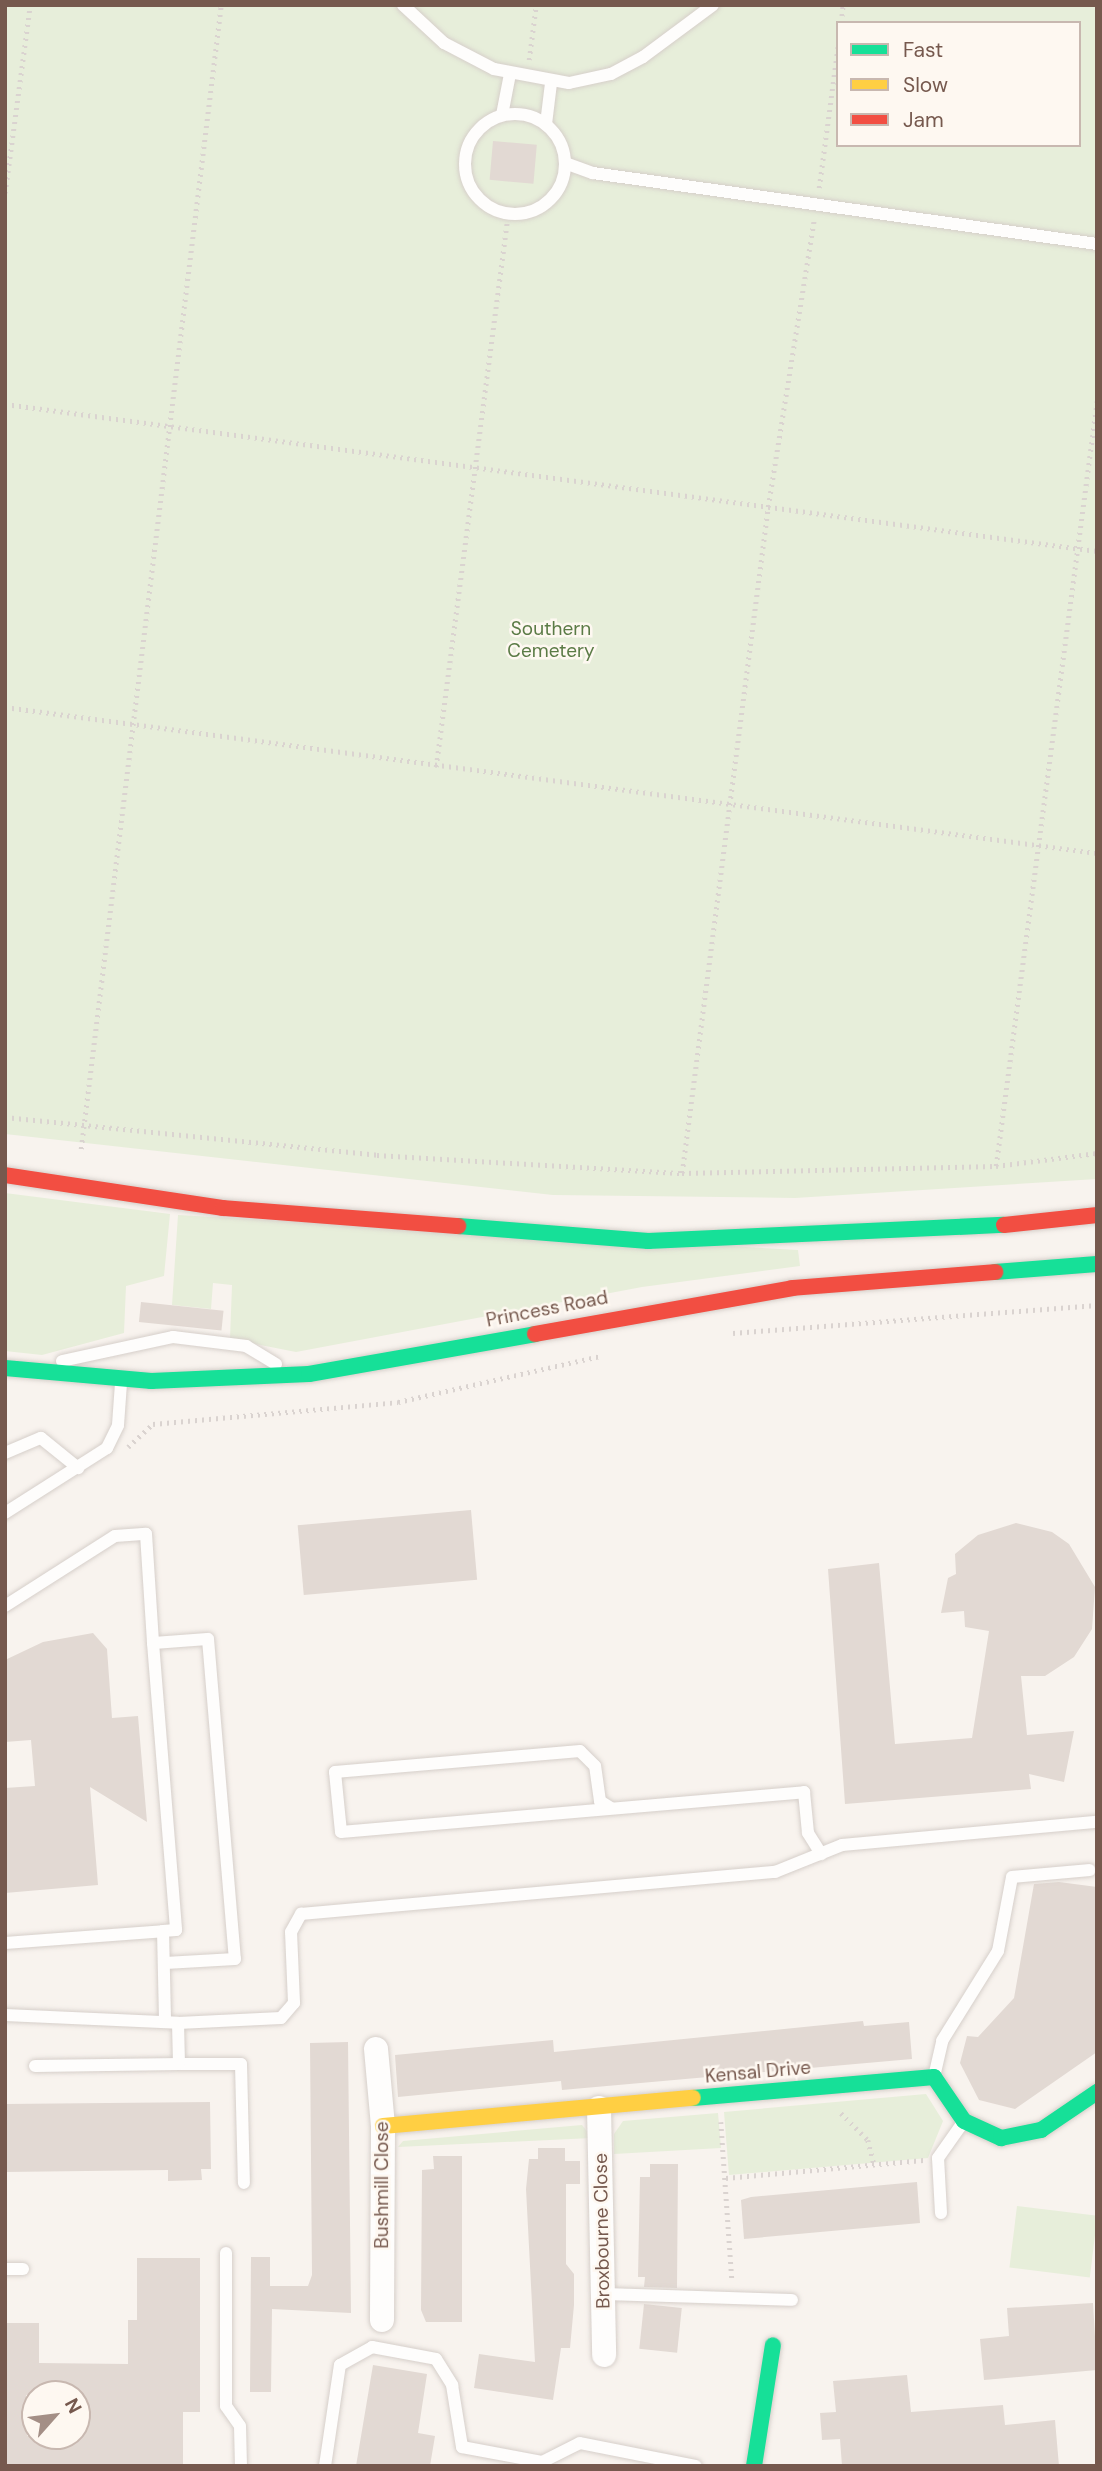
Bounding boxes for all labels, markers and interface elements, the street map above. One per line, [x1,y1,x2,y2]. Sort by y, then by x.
legend [836,21,1081,147]
text: Fast [903,36,943,64]
text: Slow [903,71,948,99]
text: Jam [903,106,944,134]
park label: Southern Cemetery [507,618,595,662]
street label: Princess Road [484,1286,610,1332]
street label: Kensal Drive [704,2056,812,2088]
street label: Bushmill Close [371,2121,393,2249]
street label: Broxbourne Close [589,2153,615,2309]
north arrow [21,2380,91,2450]
text: N [59,2394,88,2418]

